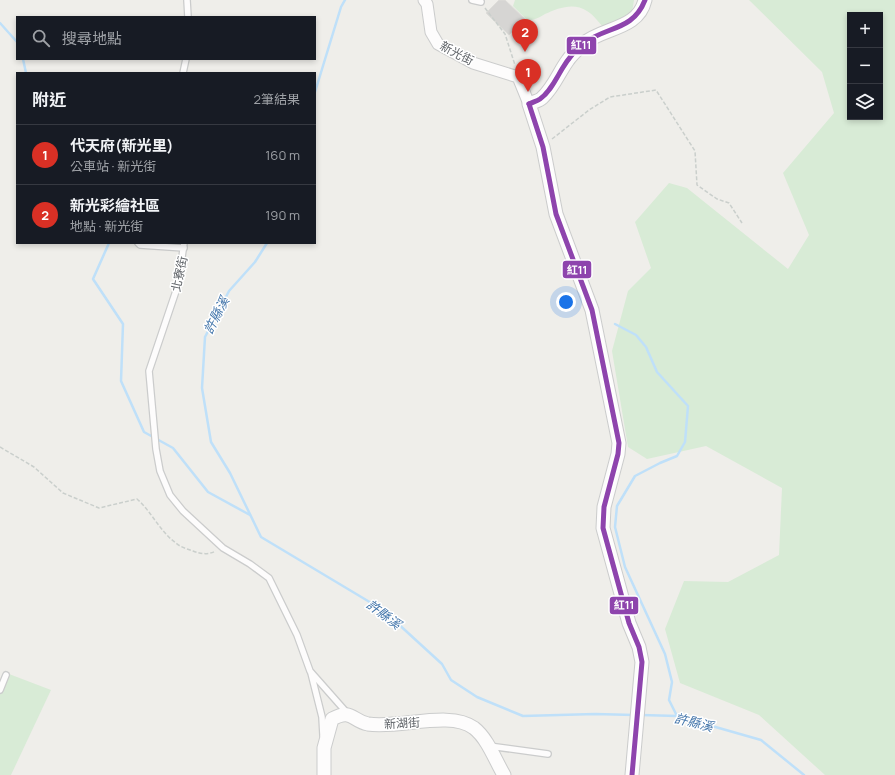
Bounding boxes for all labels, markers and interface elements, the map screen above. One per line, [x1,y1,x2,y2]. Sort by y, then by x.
map controls [847,12,883,120]
button: + [847,12,883,48]
search box [16,16,316,60]
pin: 2 [512,19,538,52]
icon: search [30,27,52,49]
text: 搜尋地點 [62,28,122,49]
line badge: 紅11 [566,36,597,55]
street label: 新光街 [437,37,477,69]
text: 紅11 [571,37,591,52]
button: − [847,48,883,84]
pin: 1 [515,59,541,92]
button: layers [847,84,883,120]
text: 附近 [32,88,66,111]
text: 2筆結果 [254,90,300,108]
text: 代天府(新光里) [70,135,174,156]
text: 1 [42,146,48,164]
text: 160 m [265,146,300,164]
text: 公車站 · 新光街 [70,157,156,175]
text: 新光彩繪社區 [70,195,160,216]
text: 2 [41,206,49,224]
text: 190 m [265,206,300,224]
text: 地點 · 新光街 [70,217,143,235]
street label: 北寮街 [167,255,191,293]
line badge: 紅11 [562,260,592,279]
text: 紅11 [567,262,587,277]
water label: 許縣溪 [199,292,234,336]
your location [556,292,576,312]
water label: 許縣溪 [363,595,407,634]
line badge: 紅11 [609,596,639,615]
text: 紅11 [614,597,634,612]
water label: 許縣溪 [673,709,717,736]
street label: 新湖街 [384,714,420,732]

